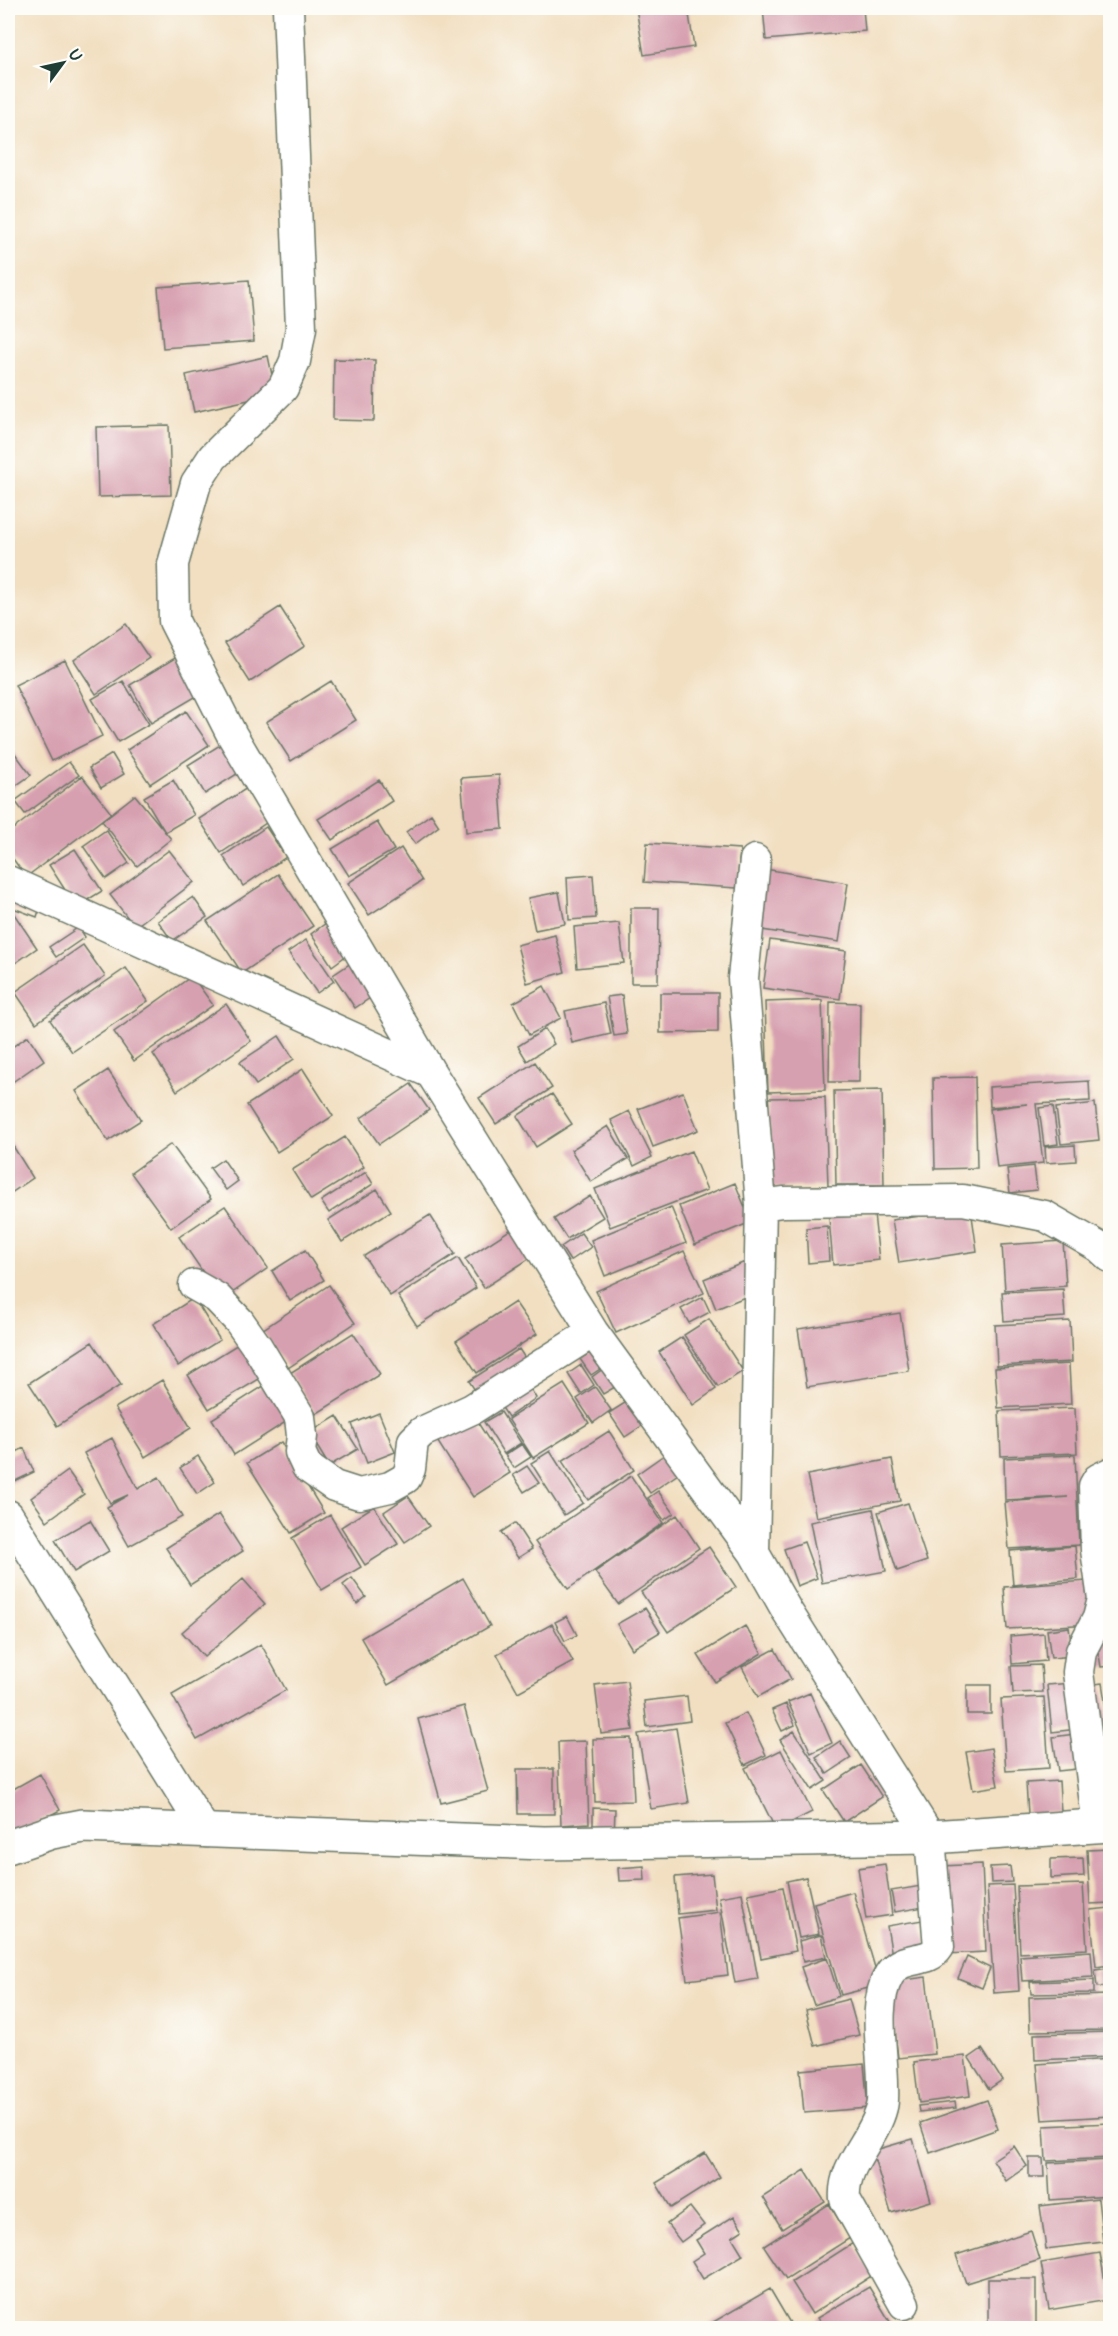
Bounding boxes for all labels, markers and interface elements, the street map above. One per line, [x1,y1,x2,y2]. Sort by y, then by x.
north arrow [33,33,93,93]
text: U [63,45,86,66]

